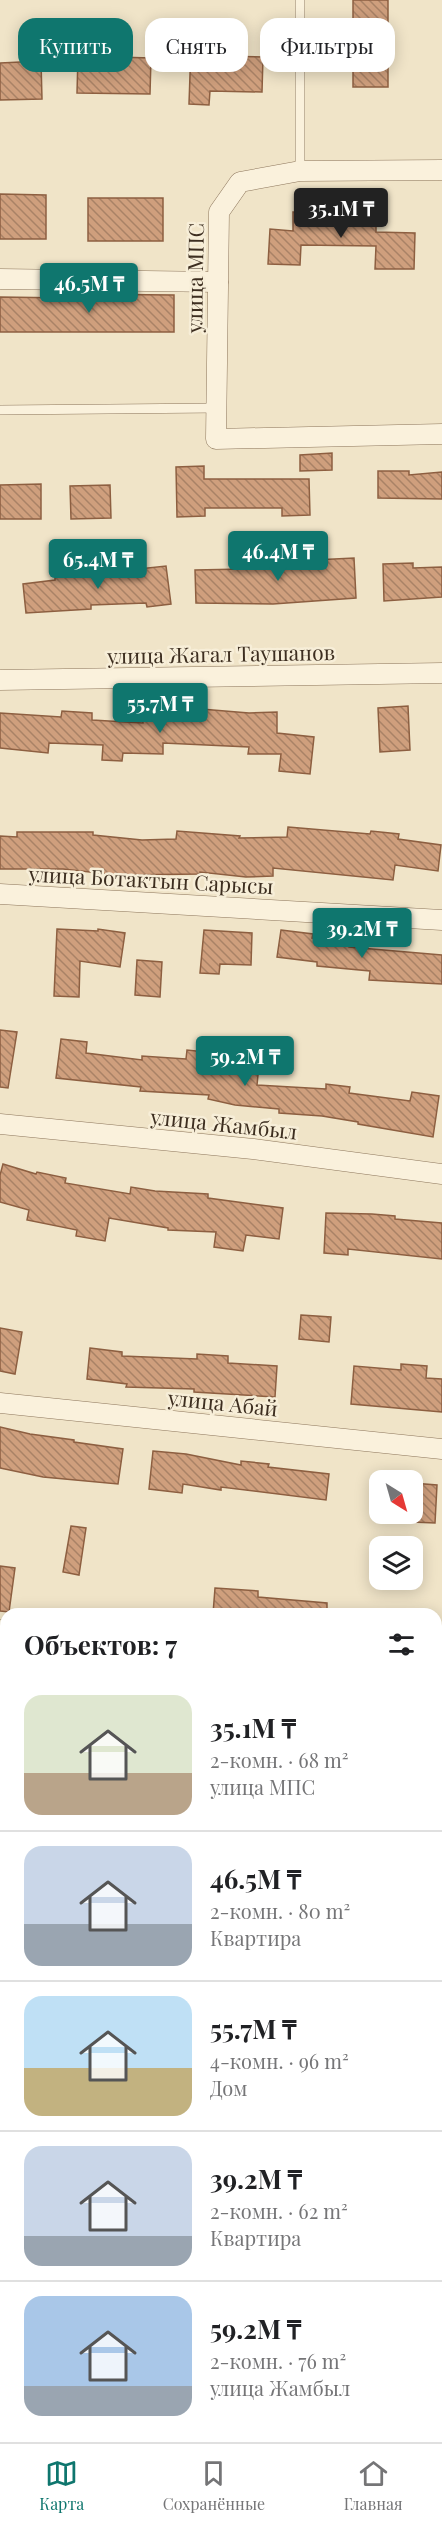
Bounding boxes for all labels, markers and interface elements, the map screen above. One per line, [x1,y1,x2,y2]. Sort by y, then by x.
chip: Купить [18,18,133,72]
chip: Снять [145,18,248,72]
chip: Фильтры [260,18,395,72]
pin: 35.1M ₸ [286,188,396,239]
text: 35.1M ₸ [308,194,374,221]
street label: улица МПС [179,223,209,334]
pin: 46.5M ₸ [34,263,144,314]
text: 46.5M ₸ [54,269,124,296]
pin: 46.4M ₸ [223,531,333,582]
text: 46.4M ₸ [242,537,314,564]
pin: 65.4M ₸ [43,539,153,590]
text: 65.4M ₸ [63,545,133,572]
street label: улица Жагал Таушанов [106,637,335,669]
pin: 55.7M ₸ [105,683,215,734]
text: 55.7M ₸ [127,689,193,716]
street label: улица Ботактын Сарысы [27,859,274,899]
pin: 39.2M ₸ [307,908,417,959]
text: 39.2M ₸ [327,914,397,941]
pin: 59.2M ₸ [190,1036,300,1087]
text: 59.2M ₸ [210,1042,280,1069]
street label: улица Жамбыл [148,1101,299,1145]
street label: улица Абай [166,1382,279,1422]
north arrow [369,1470,423,1524]
map controls [369,1470,423,1590]
button: layers [369,1536,423,1590]
text: Объектов: 7 [24,1627,177,1662]
icon: filters [385,1628,418,1661]
text: 35.1M ₸ [210,1710,296,1745]
icon: home [72,1719,144,1791]
text: 2-комн. · 68 m² [210,1746,349,1773]
text: улица МПС [210,1773,315,1800]
text: 46.5M ₸ [210,1861,301,1896]
icon: home [72,1870,144,1942]
text: 2-комн. · 80 m² [210,1897,350,1924]
text: Квартира [210,1924,301,1951]
text: 55.7M ₸ [210,2011,297,2046]
icon: home [72,2020,144,2092]
text: 4-комн. · 96 m² [210,2047,349,2074]
text: Дом [210,2074,247,2101]
text: 39.2M ₸ [210,2161,302,2196]
icon: home [72,2170,144,2242]
text: 2-комн. · 62 m² [210,2197,348,2224]
text: Квартира [210,2224,301,2251]
text: 59.2M ₸ [210,2311,301,2346]
icon: home [72,2320,144,2392]
text: 2-комн. · 76 m² [210,2347,346,2374]
text: улица Жамбыл [210,2374,350,2401]
tab: Карта [39,2457,84,2514]
tab: Сохранённые [163,2457,265,2514]
tab: Главная [344,2457,403,2514]

